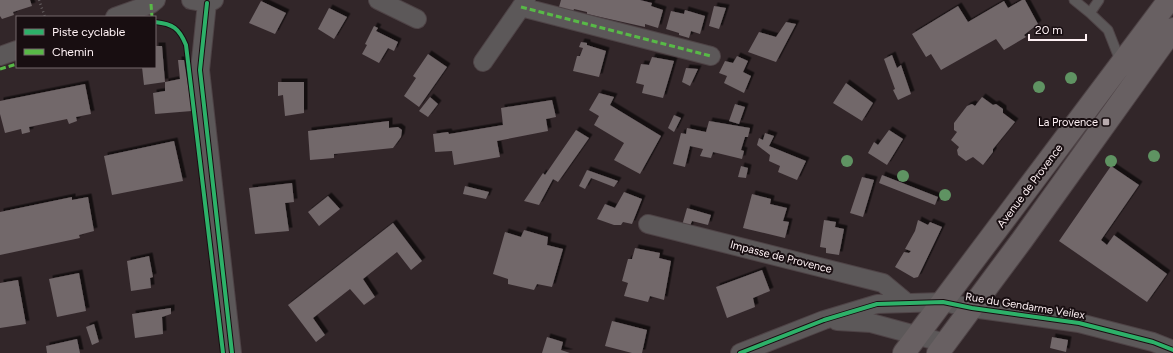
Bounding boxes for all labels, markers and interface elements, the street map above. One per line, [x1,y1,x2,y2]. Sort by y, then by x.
legend [16,16,156,68]
scale bar [1029,16,1086,42]
text: 20 m [1035,23,1063,37]
text: Piste cyclable [52,25,126,39]
text: Chemin [52,45,94,59]
place label: La Provence [1038,116,1098,129]
marker: La Provence [1101,117,1111,127]
street label: Avenue de Provence [994,142,1066,230]
street label: Impasse de Provence [729,238,833,276]
street label: Rue du Gendarme Veilex [964,290,1086,322]

